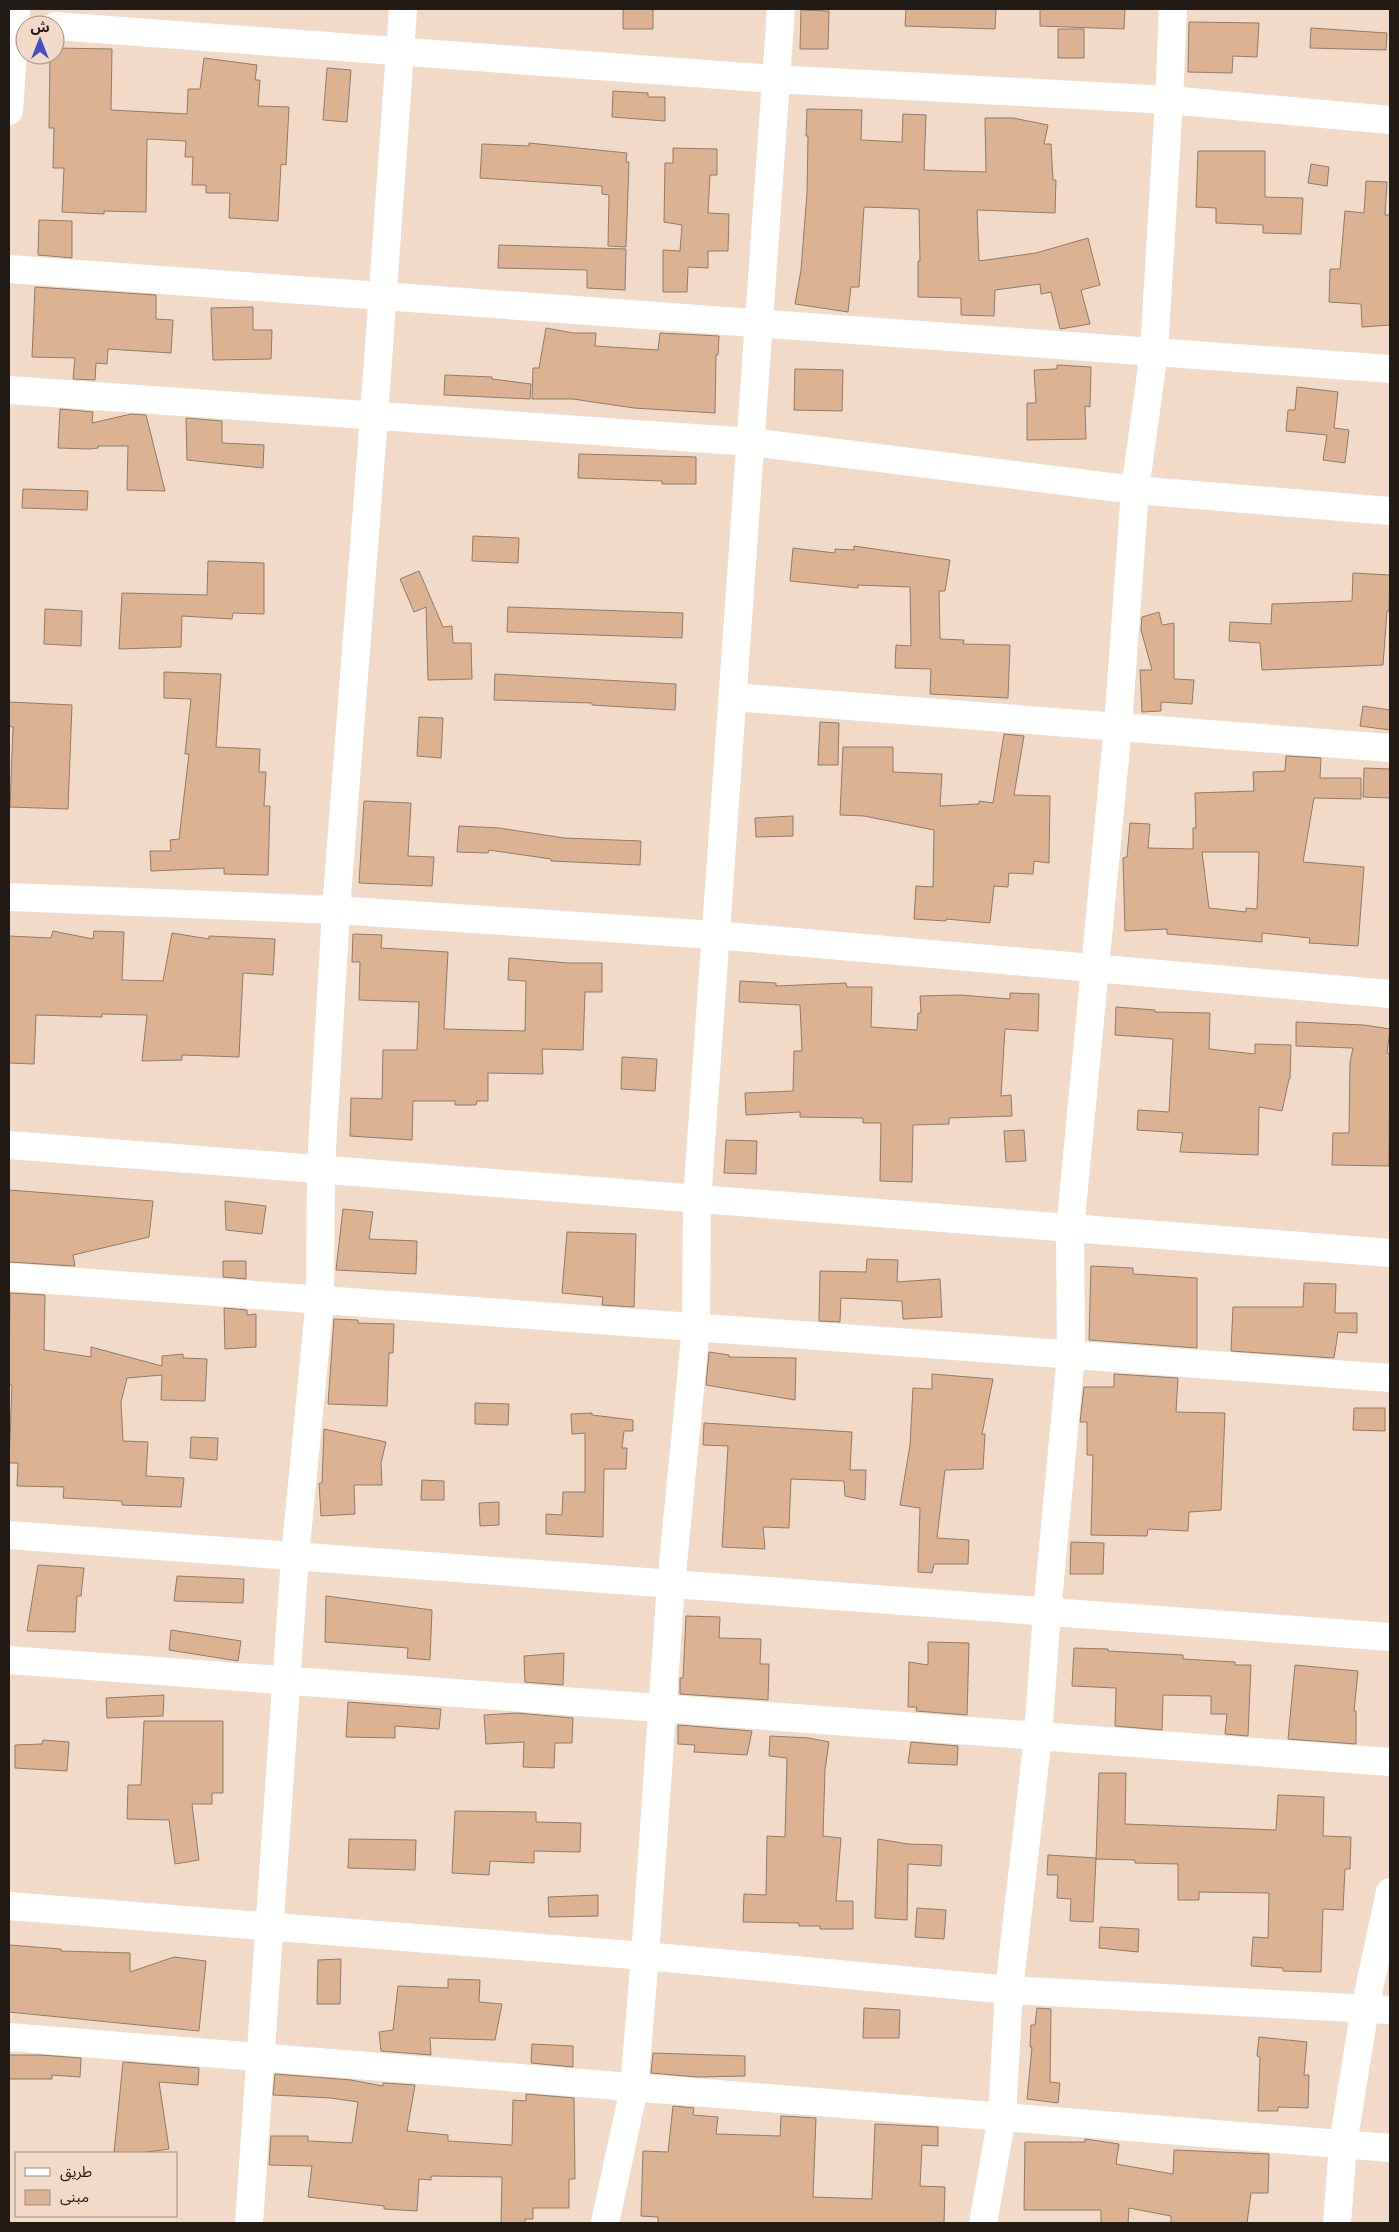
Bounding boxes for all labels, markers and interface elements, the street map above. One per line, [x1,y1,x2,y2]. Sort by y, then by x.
north arrow [15,15,65,65]
text: ش [30,19,50,36]
legend [15,2152,178,2217]
text: طريق [60,2163,92,2182]
text: مبنى [60,2188,89,2206]

